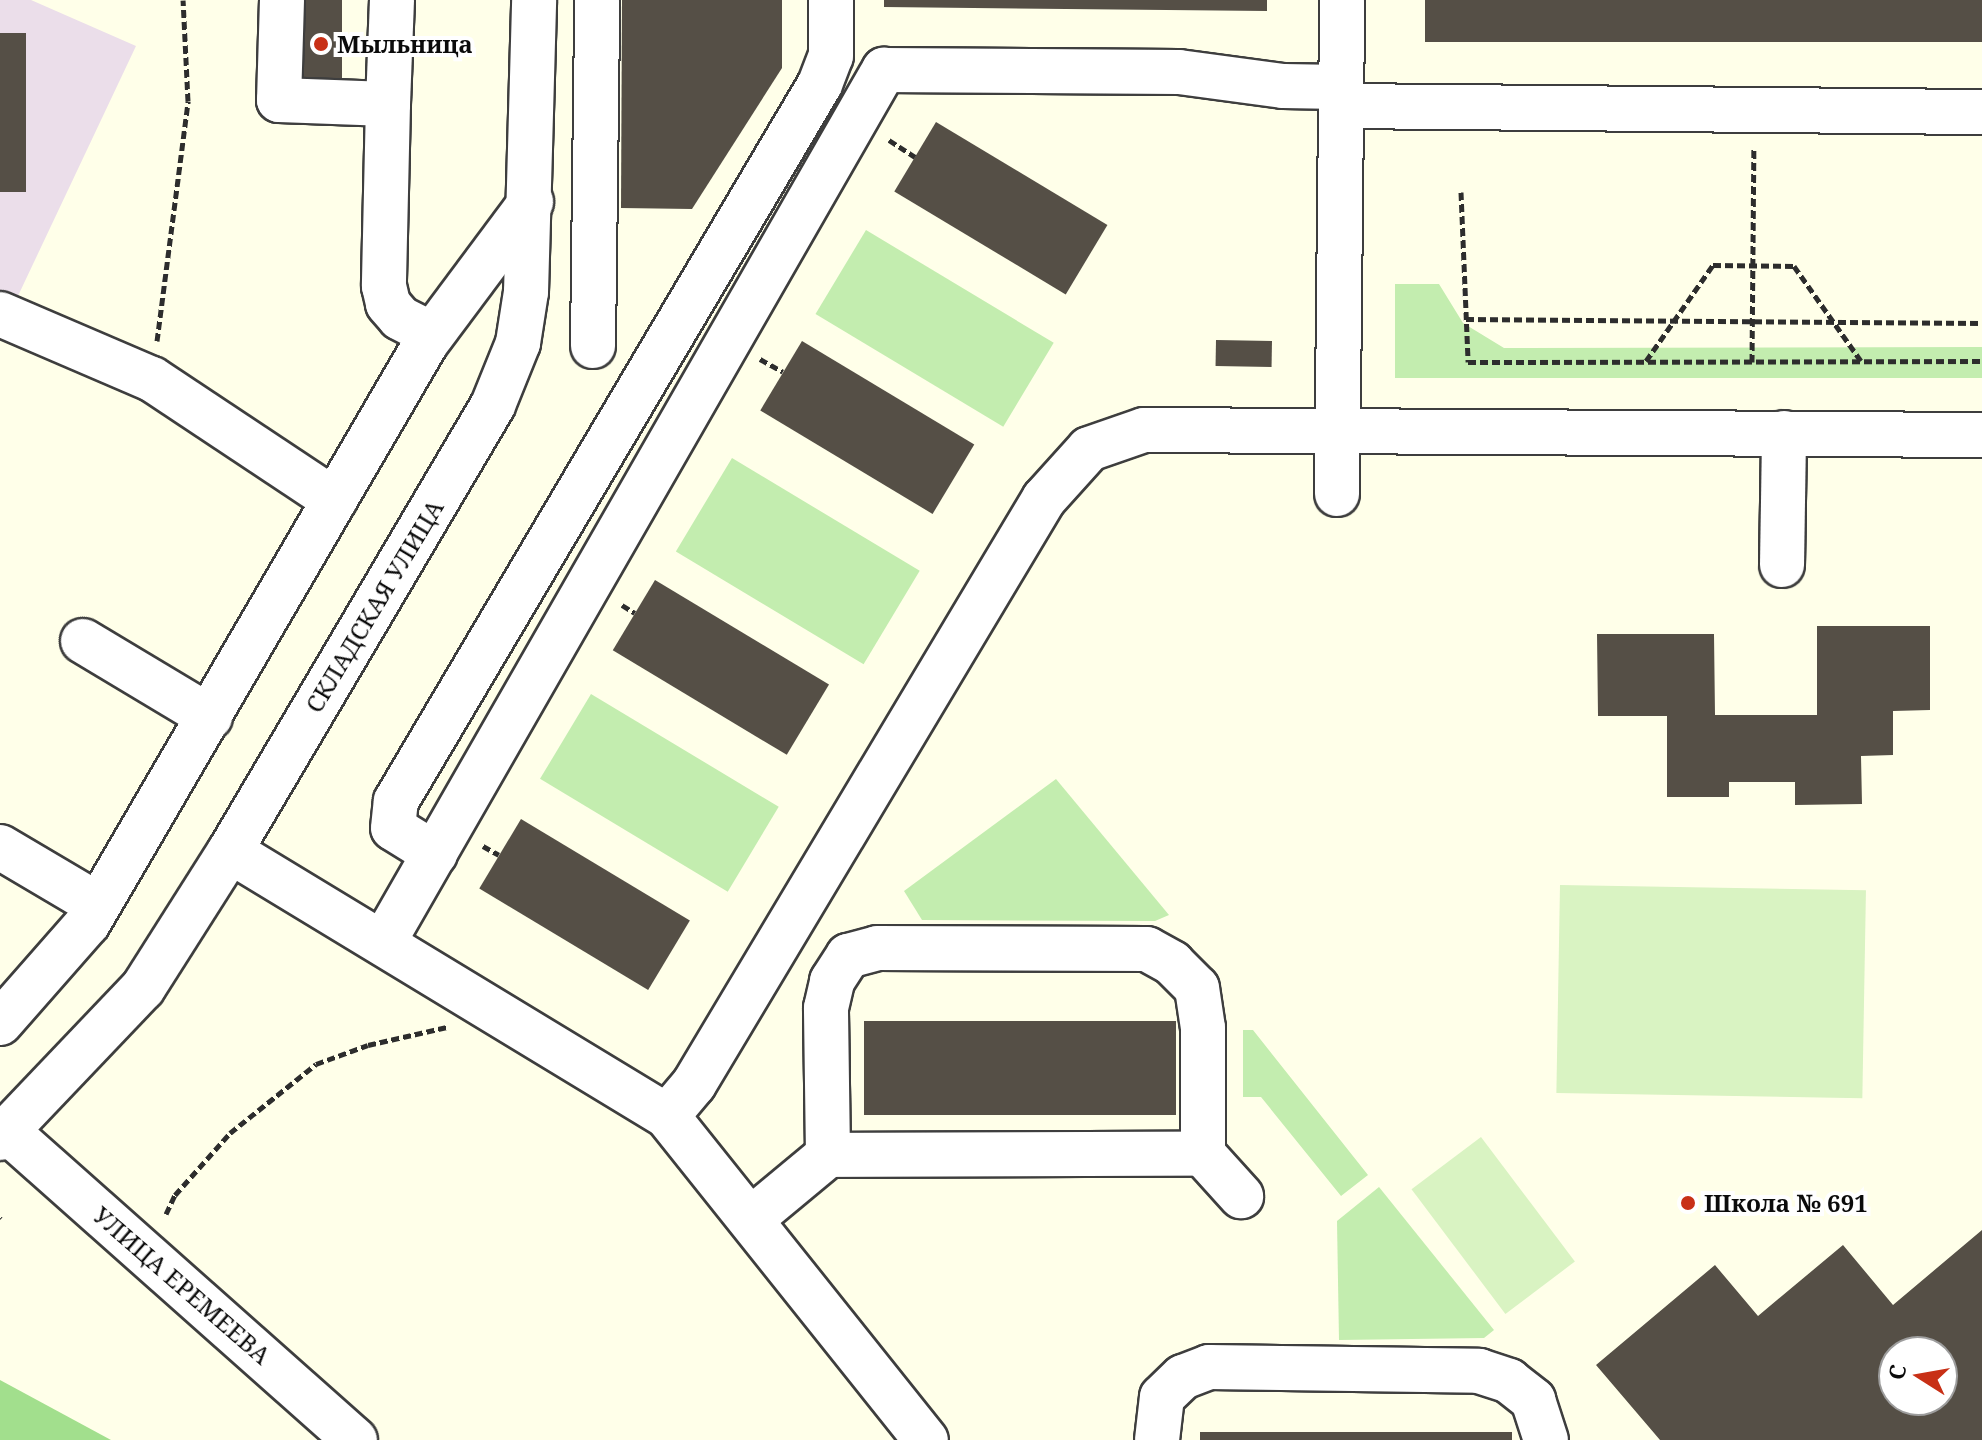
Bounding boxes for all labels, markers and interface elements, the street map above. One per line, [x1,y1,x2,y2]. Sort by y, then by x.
place label: Мыльница [337,30,473,58]
marker: Мыльница [312,35,330,53]
street label: СКЛАДСКАЯ УЛИЦА [299,495,449,717]
place label: Школа № 691 [1704,1189,1868,1217]
marker: Школа № 691 [1679,1194,1697,1212]
street label: УЛИЦА ЕРЕМЕЕВА [88,1200,276,1370]
north arrow [1878,1336,1958,1416]
text: С [1880,1362,1913,1382]

